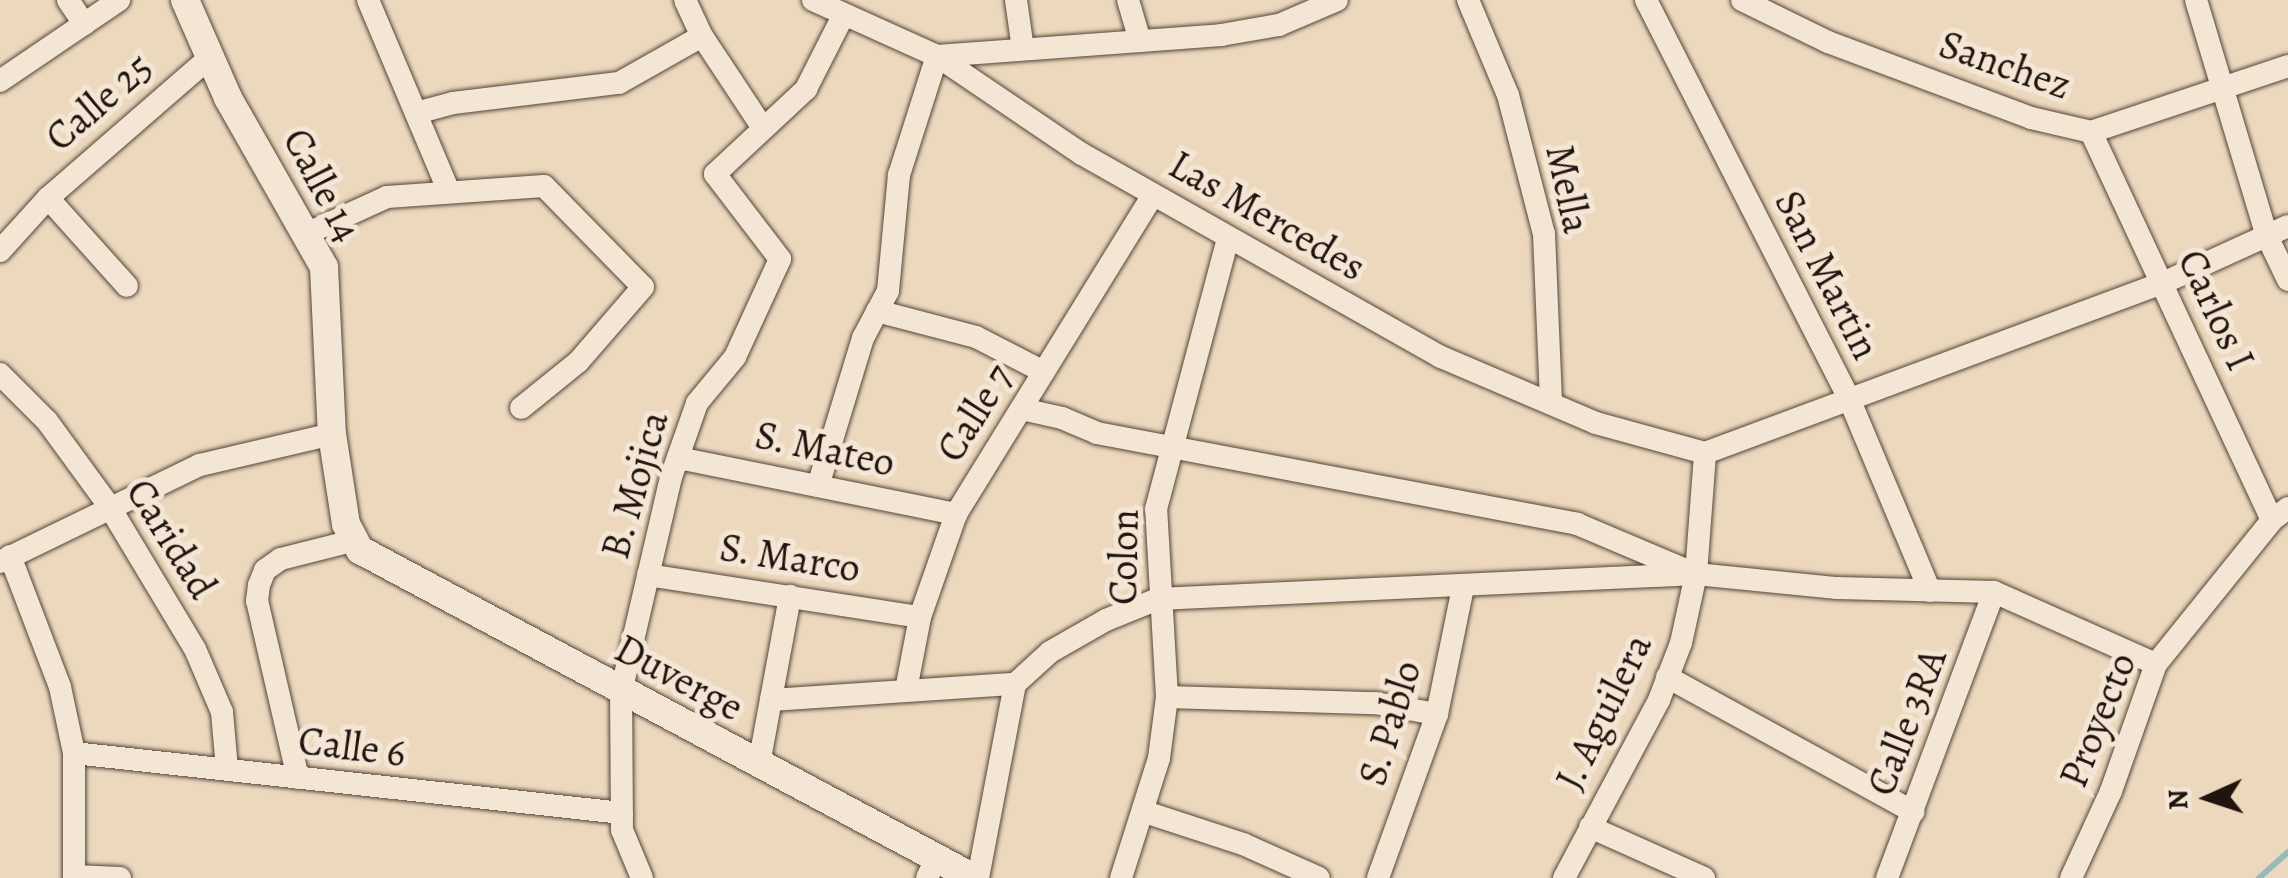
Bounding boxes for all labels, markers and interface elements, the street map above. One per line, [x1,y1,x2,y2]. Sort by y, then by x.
street label: Sanchez [1933,20,2077,110]
street label: Calle 25 [36,43,162,161]
street label: Calle 14 [272,120,372,250]
street label: Mella [1535,140,1601,238]
street label: Las Mercedes [1160,141,1374,291]
street label: San Martin [1764,183,1890,367]
street label: Carlos I [2167,242,2265,378]
street label: Calle 7 [927,355,1023,471]
street label: B. Mojica [591,405,679,565]
street label: S. Mateo [751,411,899,487]
street label: Caridad [116,470,226,608]
street label: Colon [1099,509,1149,605]
street label: S. Marco [716,523,864,593]
street label: Duverge [607,624,751,732]
street label: J. Aguilera [1546,626,1662,798]
street label: Calle 3RA [1857,642,1957,802]
street label: Proyecto [2049,646,2147,794]
street label: S. Pablo [1348,654,1432,792]
street label: Calle 6 [296,717,408,777]
north arrow [2158,748,2258,848]
text: N [2159,788,2198,811]

